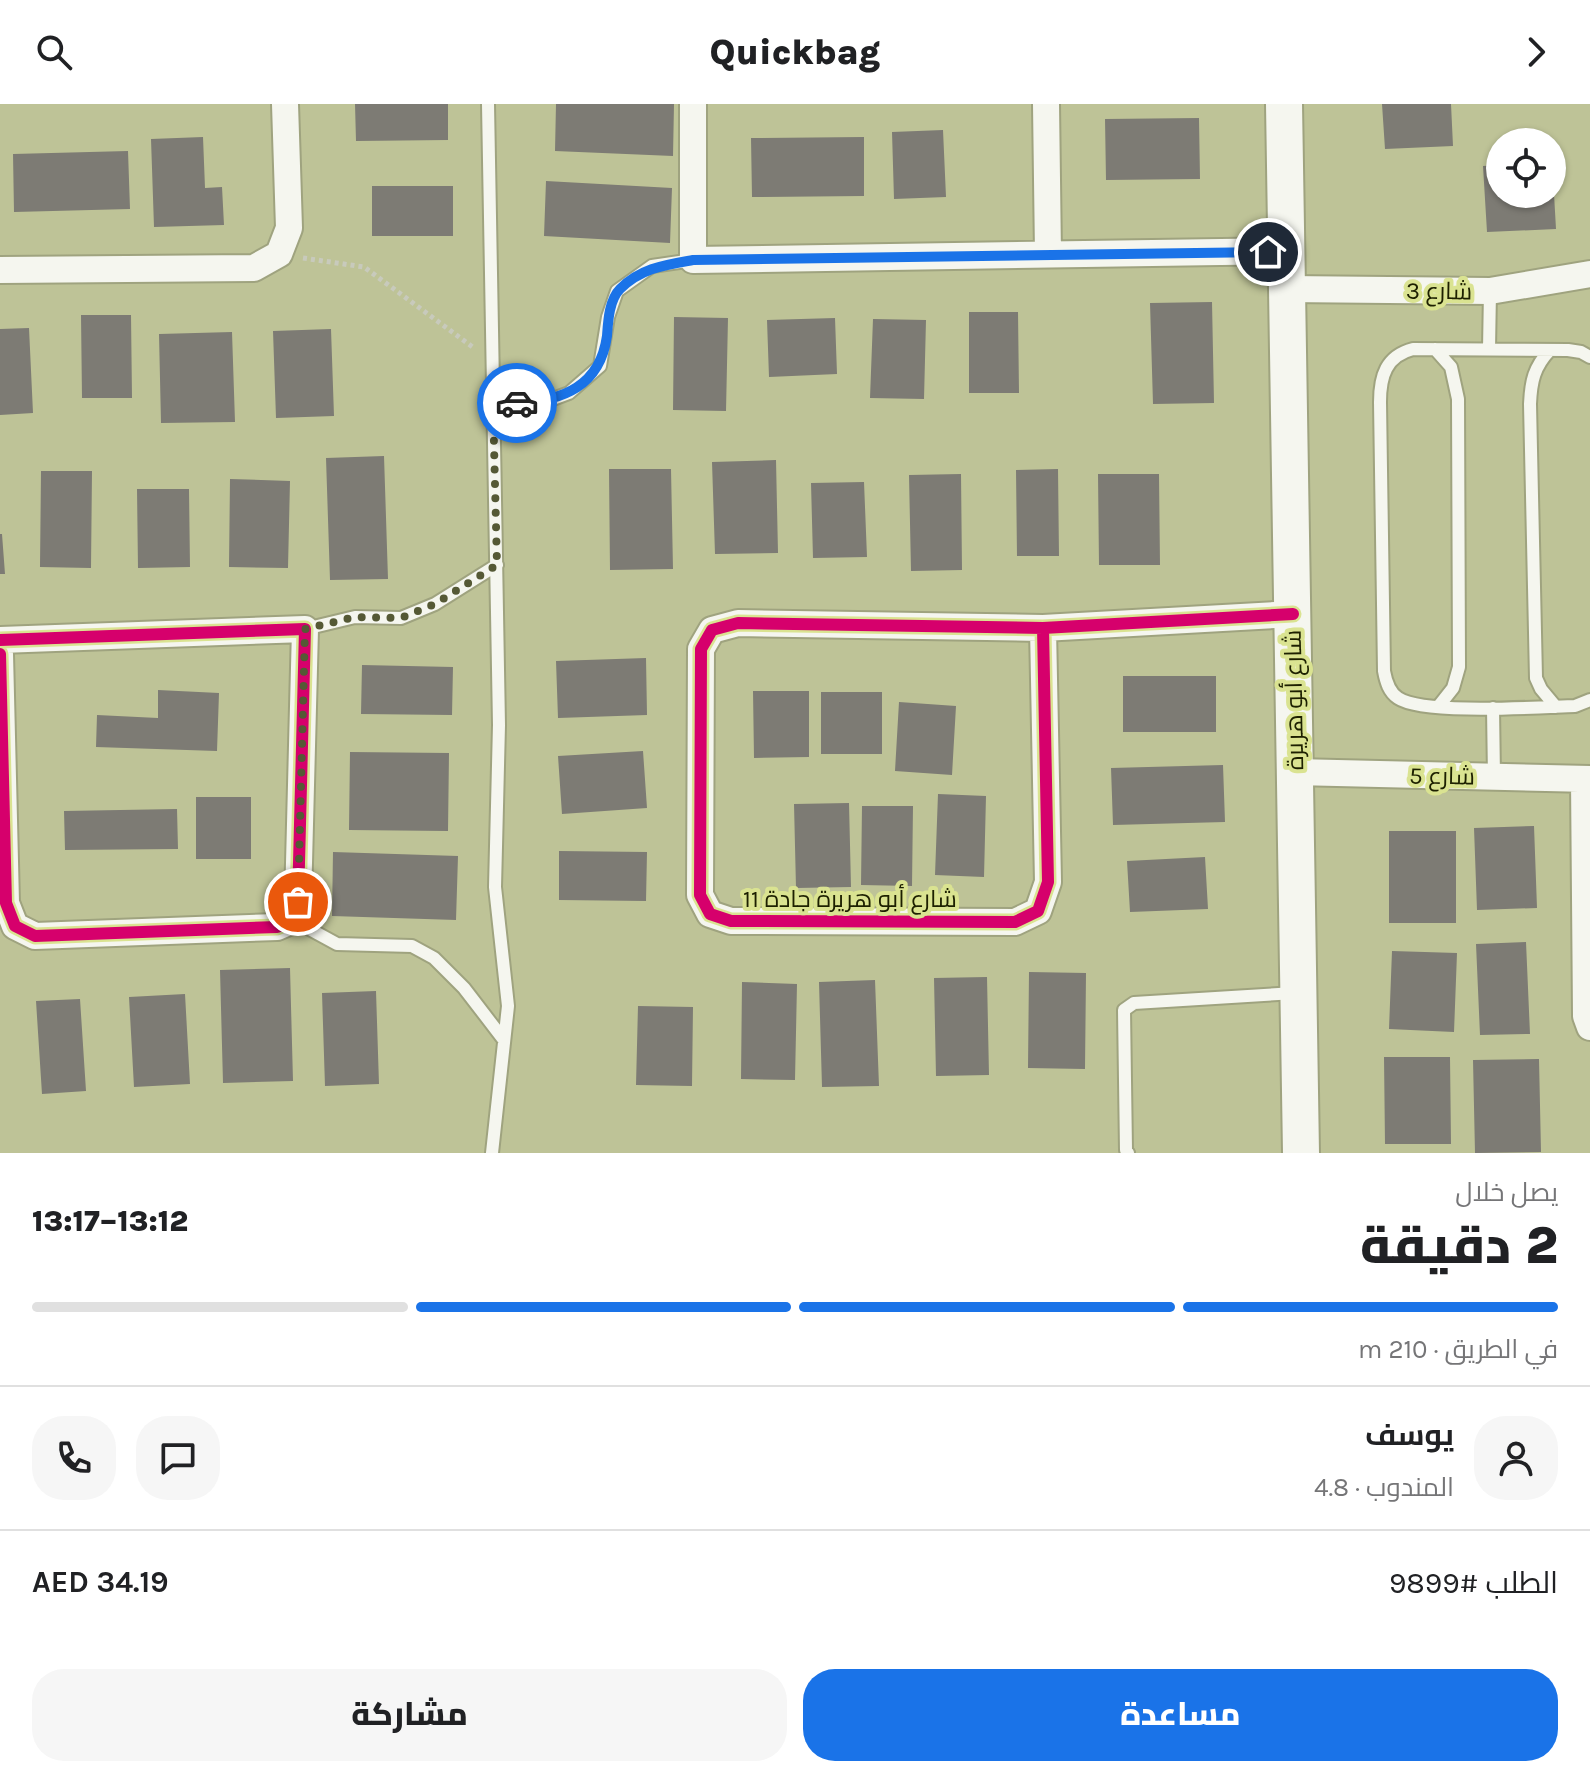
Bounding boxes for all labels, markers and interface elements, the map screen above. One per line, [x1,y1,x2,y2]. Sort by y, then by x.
icon: search [32,30,76,74]
icon: forward [1514,30,1558,74]
text: Quickbag [709,31,881,73]
map controls [1486,128,1566,208]
button: locate [1486,128,1566,208]
pin [1234,218,1302,286]
icon: home [1246,230,1290,274]
street label: شارع 3 [1406,276,1472,308]
courier [477,363,557,443]
icon: car [495,381,539,425]
street label: شارع أبو هريرة [1277,629,1311,771]
street label: شارع 5 [1409,761,1475,793]
pin [264,868,332,936]
icon: bag [276,880,320,924]
street label: شارع أبو هريرة جادة 11 [743,883,957,915]
text: يصل خلال [1455,1177,1558,1208]
text: 13:12–13:17 [32,1203,188,1239]
text: 2 دقيقة [1360,1215,1558,1276]
text: في الطريق · 210 m [1358,1334,1558,1365]
button: phone [32,1416,116,1500]
button: chat [136,1416,220,1500]
button: person [1474,1416,1558,1500]
text: يوسف [1365,1417,1454,1453]
text: المندوب · 4.8 [1314,1472,1454,1503]
text: AED 34.19 [32,1564,169,1600]
text: الطلب #9899 [1389,1565,1558,1601]
button: مشاركة [32,1669,787,1761]
button: مساعدة [803,1669,1558,1761]

